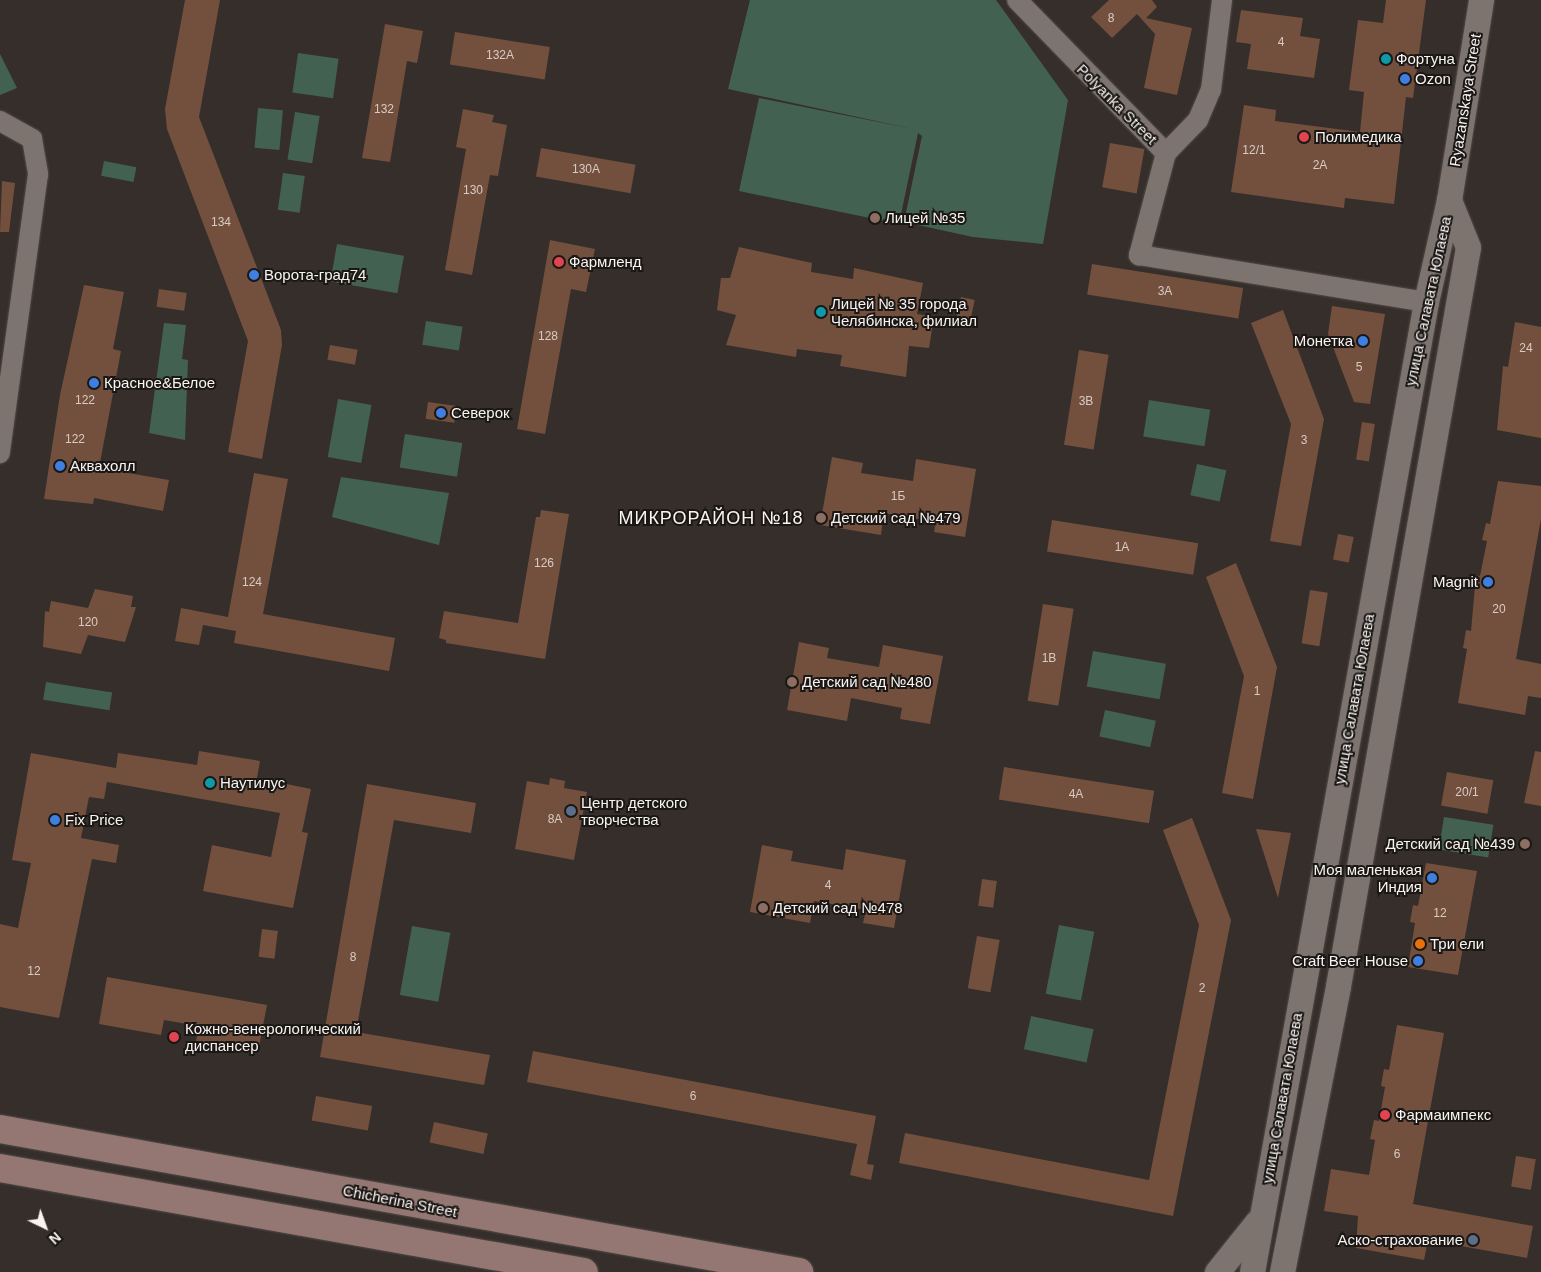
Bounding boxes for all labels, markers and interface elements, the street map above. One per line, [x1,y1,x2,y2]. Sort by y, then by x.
house number: 8 [1108,12,1114,26]
street label: Ryazanskaya Street [1446,32,1484,168]
house number: 4 [1278,36,1284,50]
house number: 132А [486,49,514,63]
place label: Фортуна [1396,50,1455,68]
marker: Фортуна [1380,53,1392,65]
street label: Polyanka Street [1073,60,1161,148]
place label: Ozon [1415,70,1451,88]
marker: Ozon [1399,73,1411,85]
house number: 132 [374,103,394,117]
place label: Полимедика [1315,128,1402,146]
marker: Полимедика [1297,130,1311,144]
house number: 12/1 [1242,144,1266,158]
house number: 2А [1313,159,1327,173]
house number: 130А [572,163,600,177]
house number: 130 [463,184,483,198]
place label: Лицей №35 [885,209,965,227]
marker: Лицей №35 [869,212,881,224]
street label: улица Салавата Юлаева [1401,215,1455,387]
house number: 134 [211,216,231,230]
place label: Фармленд [569,253,642,271]
marker: Фармленд [553,256,565,268]
place label: Ворота-град74 [264,266,366,284]
marker: Ворота-град74 [248,269,260,281]
house number: 3А [1158,285,1172,299]
place label: Лицей № 35 города Челябинска, филиал [831,294,977,329]
marker: Лицей № 35 города Челябинска, филиал [815,306,827,318]
house number: 128 [538,330,558,344]
place label: Монетка [1294,332,1353,350]
marker: Монетка [1357,335,1369,347]
house number: 24 [1519,342,1533,356]
house number: 5 [1356,361,1362,375]
place label: Красное&Белое [104,374,215,392]
marker: Красное&Белое [88,377,100,389]
house number: 122 [75,394,95,408]
house number: 3В [1079,395,1093,409]
place label: Северок [451,404,510,422]
marker: Северок [435,407,447,419]
house number: 122 [65,433,85,447]
house number: 3 [1301,434,1307,448]
place label: Аквахолл [70,457,136,475]
marker: Аквахолл [54,460,66,472]
house number: 1Б [891,490,905,504]
district label: МИКРОРАЙОН №18 [617,507,805,529]
place label: Детский сад №479 [831,509,961,527]
marker: Детский сад №479 [815,512,827,524]
house number: 1А [1115,541,1129,555]
house number: 126 [534,557,554,571]
place label: Magnit [1433,573,1478,591]
house number: 124 [242,576,262,590]
marker: Magnit [1482,576,1494,588]
house number: 20 [1492,603,1506,617]
street label: улица Салавата Юлаева [1330,612,1378,786]
house number: 120 [78,616,98,630]
house number: 1В [1042,652,1056,666]
place label: Детский сад №480 [802,673,932,691]
marker: Детский сад №480 [786,676,798,688]
house number: 1 [1254,685,1260,699]
place label: Наутилус [220,774,285,792]
marker: Наутилус [204,777,216,789]
house number: 20/1 [1455,786,1479,800]
house number: 4А [1069,788,1083,802]
place label: Центр детского творчества [581,793,687,828]
marker: Центр детского творчества [565,805,577,817]
place label: Fix Price [65,811,123,829]
house number: 8А [548,813,562,827]
marker: Fix Price [49,814,61,826]
place label: Детский сад №439 [1385,835,1515,853]
marker: Детский сад №439 [1519,838,1531,850]
place label: Моя маленькая Индия [1313,860,1422,895]
marker: Моя маленькая Индия [1426,872,1438,884]
house number: 4 [825,879,831,893]
place label: Детский сад №478 [773,899,903,917]
marker: Детский сад №478 [757,902,769,914]
house number: 12 [1433,907,1447,921]
place label: Три ели [1430,935,1484,953]
marker: Три ели [1414,938,1426,950]
house number: 8 [350,951,356,965]
place label: Craft Beer House [1292,952,1408,970]
marker: Craft Beer House [1412,955,1424,967]
house number: 12 [27,965,41,979]
house number: 2 [1199,982,1205,996]
street label: улица Салавата Юлаева [1258,1011,1306,1185]
place label: Кожно-венерологический диспансер [185,1019,361,1054]
marker: Кожно-венерологический диспансер [167,1030,181,1044]
house number: 6 [690,1090,696,1104]
place label: Фармаимпекс [1395,1106,1491,1124]
marker: Фармаимпекс [1379,1109,1391,1121]
house number: 6 [1394,1148,1400,1162]
street label: Chicherina Street [341,1181,459,1221]
north arrow [20,1202,70,1252]
text: N [46,1229,64,1247]
place label: Аско-страхование [1338,1231,1463,1249]
marker: Аско-страхование [1467,1234,1479,1246]

